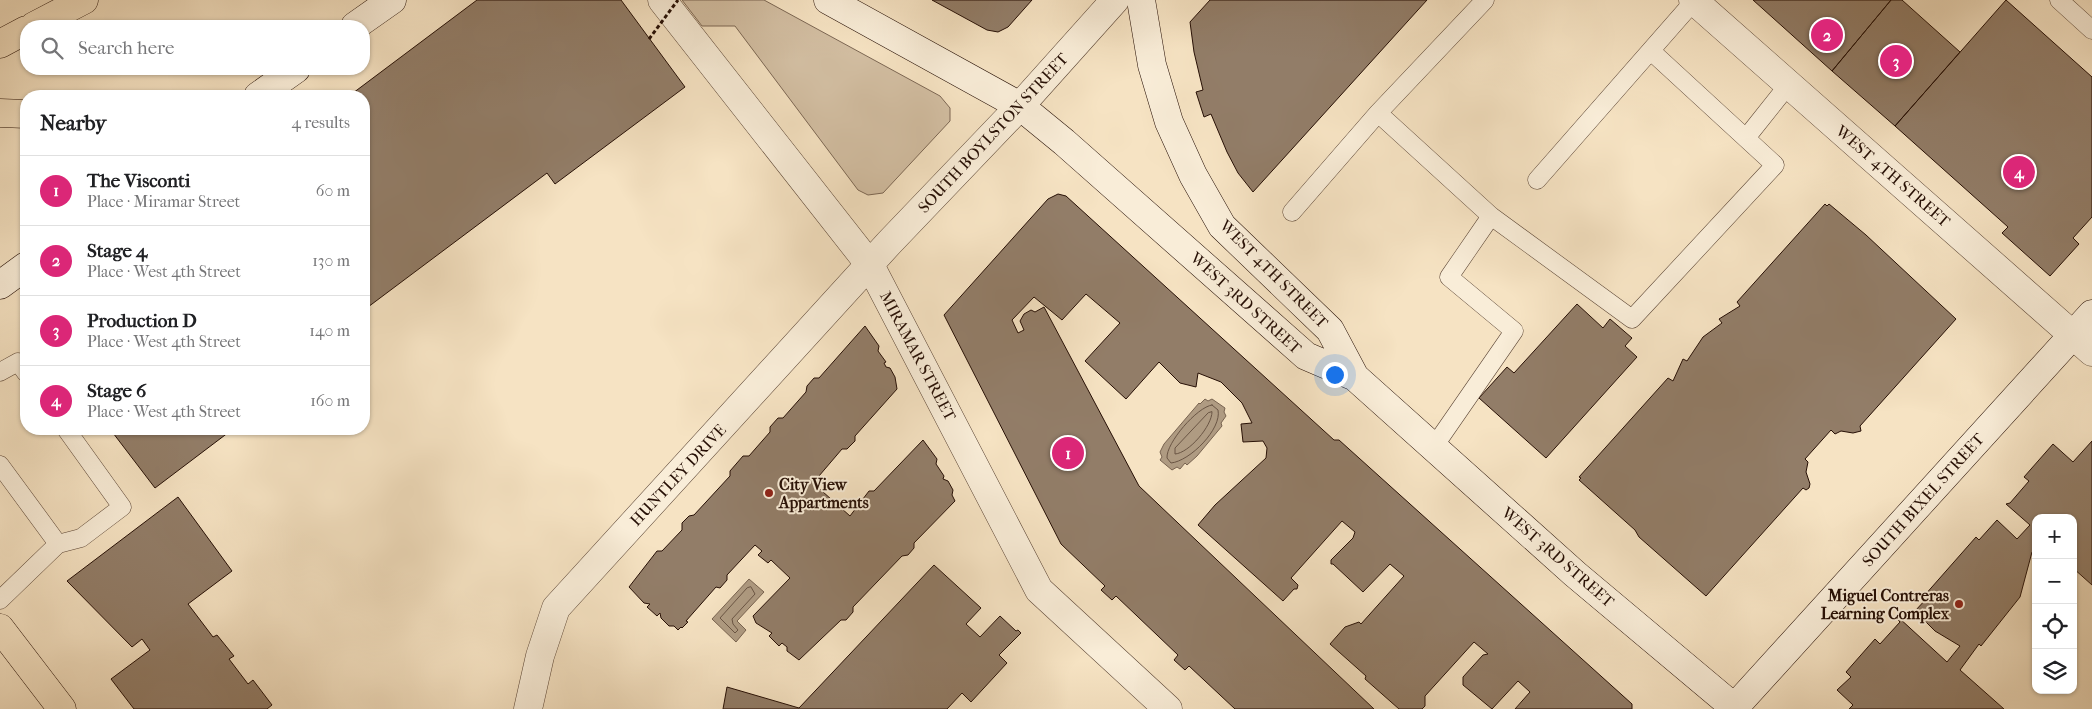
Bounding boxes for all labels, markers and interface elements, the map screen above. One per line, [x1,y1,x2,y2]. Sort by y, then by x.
pin: 2 [1811,16,1843,54]
search box [20,20,370,75]
icon: search [38,34,66,62]
text: Search here [78,37,174,59]
pin: 3 [1880,42,1912,80]
street label: SOUTH BOYLSTON STREET [914,49,1072,217]
text: Nearby [40,111,106,135]
text: 4 results [292,113,350,132]
street label: WEST 4TH STREET [1831,121,1954,231]
pin: 4 [2003,153,2035,191]
text: The Visconti [87,170,190,192]
text: 1 [53,181,59,200]
text: 60 m [316,181,350,200]
text: Place · Miramar Street [87,192,240,211]
street label: WEST 4TH STREET [1215,215,1332,332]
text: Stage 4 [87,240,147,262]
street label: WEST 3RD STREET [1186,248,1306,358]
text: 2 [52,251,60,270]
text: 130 m [312,251,350,270]
text: Place · West 4th Street [87,262,241,281]
street label: MIRAMAR STREET [876,288,960,424]
text: Production D [87,310,197,332]
text: 3 [53,321,59,340]
text: 140 m [309,321,350,340]
text: Place · West 4th Street [87,332,241,351]
your location [1322,362,1348,388]
text: Stage 6 [87,380,146,402]
text: 4 [51,391,61,410]
text: 160 m [310,391,350,410]
text: Place · West 4th Street [87,402,241,421]
street label: HUNTLEY DRIVE [626,420,730,530]
street label: SOUTH BIXEL STREET [1858,429,1988,571]
pin: 1 [1052,434,1084,472]
place label: City View Appartments [778,475,869,513]
marker: City View Appartments [763,487,775,499]
street label: WEST 3RD STREET [1497,502,1618,611]
map controls [2032,514,2077,694]
button: + [2032,514,2077,559]
button: − [2032,559,2077,604]
place label: Miguel Contreras Learning Complex [1821,586,1950,624]
marker: Miguel Contreras Learning Complex [1953,598,1965,610]
button: locate [2032,604,2077,649]
button: layers [2032,649,2077,694]

